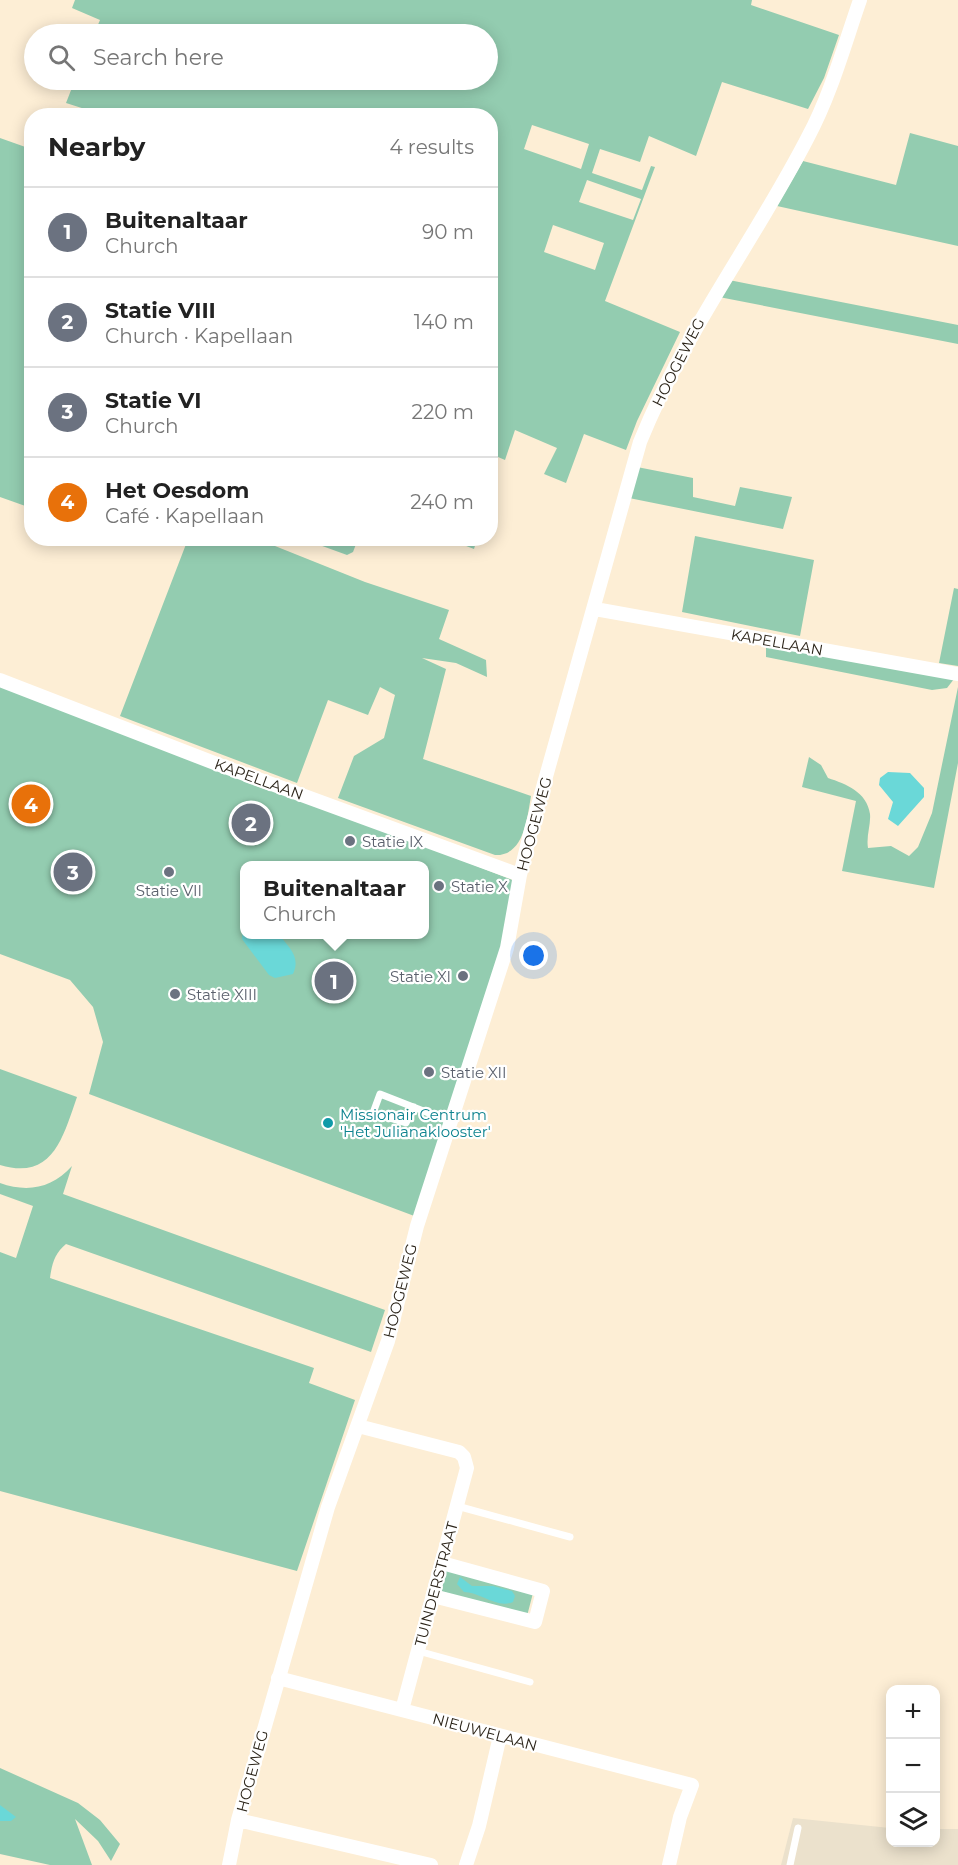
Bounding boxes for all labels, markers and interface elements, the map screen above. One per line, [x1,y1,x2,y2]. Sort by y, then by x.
search box [24,24,498,90]
icon: search [45,41,78,74]
text: Search here [93,44,224,71]
text: Nearby [48,131,145,163]
text: 4 results [389,135,474,159]
text: Buitenaltaar [105,207,248,234]
text: 1 [64,220,71,244]
text: 90 m [422,220,474,244]
text: Church [105,234,179,258]
text: Statie VIII [105,297,216,324]
text: 2 [62,310,73,334]
text: 140 m [414,310,474,334]
street label: HOOGEWEG [648,315,708,409]
text: Church · Kapellaan [105,324,293,348]
text: Statie VI [105,387,201,414]
text: 3 [62,400,73,424]
text: 220 m [412,400,474,424]
text: Church [105,414,179,438]
text: Het Oesdom [105,477,249,504]
text: 4 [61,490,74,514]
text: 240 m [410,490,474,514]
text: Café · Kapellaan [105,504,264,528]
street label: KAPELLAAN [729,625,825,659]
street label: KAPELLAAN [212,754,306,804]
street label: HOOGEWEG [512,775,556,873]
pin: 4 [12,782,51,826]
pin: 2 [232,800,270,846]
place label: Statie IX [362,832,423,851]
marker: Statie IX [343,834,357,848]
pin: 3 [54,850,92,894]
popup [240,861,429,939]
marker: Statie VII [162,865,176,879]
text: Buitenaltaar [263,875,406,902]
place label: Statie X [451,877,508,896]
marker: Statie X [432,879,446,893]
place label: Statie VII [136,881,202,900]
text: Church [263,902,337,926]
your location [519,941,548,970]
pin: 1 [314,958,354,1004]
place label: Statie XI [390,967,451,986]
marker: Statie XI [456,969,470,983]
place label: Statie XIII [187,985,257,1004]
marker: Statie XIII [168,987,182,1001]
place label: Statie XII [441,1063,507,1082]
marker: Statie XII [422,1065,436,1079]
place label: Missionair Centrum 'Het Julianaklooster' [340,1105,491,1141]
marker: Missionair Centrum 'Het Julianaklooster' [321,1116,335,1130]
street label: HOOGEWEG [379,1242,421,1340]
street label: TUINDERSTRAAT [410,1519,462,1649]
map controls [886,1685,940,1847]
button: + [886,1685,940,1739]
street label: NIEUWELAAN [430,1709,540,1755]
street label: HOGEWEG [232,1728,272,1814]
button: − [886,1739,940,1793]
button: layers [886,1793,940,1847]

